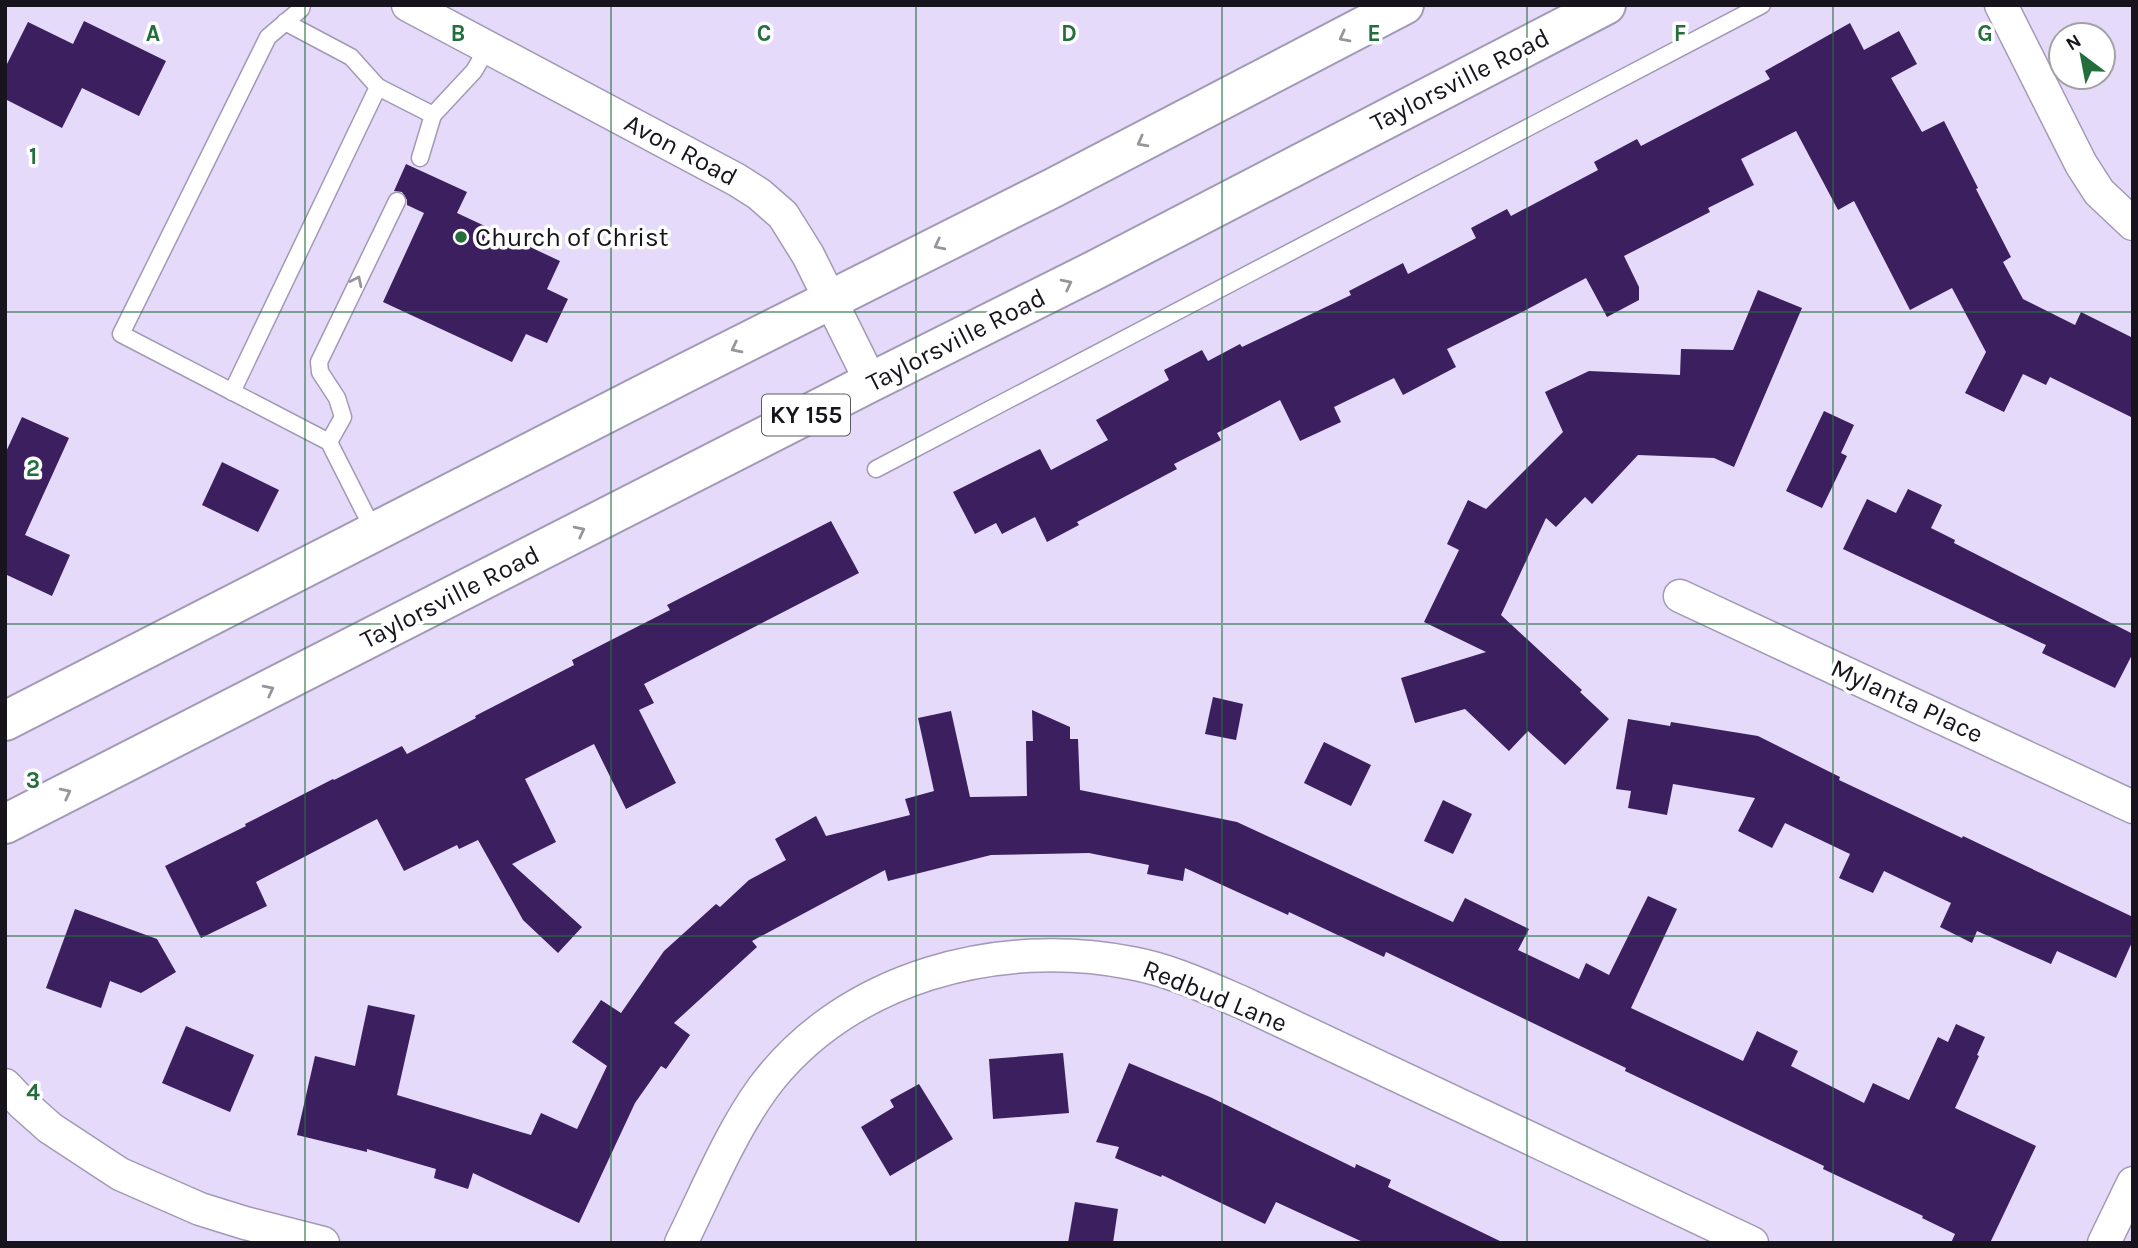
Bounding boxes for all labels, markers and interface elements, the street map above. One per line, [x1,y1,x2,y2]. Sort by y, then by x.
text: A [146,20,160,47]
text: B [451,20,465,47]
text: C [757,20,771,47]
text: D [1061,20,1077,47]
text: E [1367,20,1381,47]
text: F [1674,20,1686,47]
text: G [1977,20,1993,47]
north arrow [2047,21,2117,91]
street label: Taylorsville Road [1365,22,1555,138]
one-way arrow [1339,29,1351,42]
text: N [2062,29,2085,55]
street label: Avon Road [619,107,743,193]
one-way arrow [1137,134,1149,147]
text: 1 [29,143,37,170]
place label: Church of Christ [475,222,669,253]
marker: Church of Christ [453,229,469,245]
one-way arrow [934,237,946,251]
one-way arrow [349,276,363,288]
one-way arrow [1060,278,1072,292]
street label: Taylorsville Road [861,282,1051,398]
one-way arrow [731,339,743,353]
road number: KY 155 [762,394,850,436]
text: 2 [26,455,40,482]
one-way arrow [573,525,585,539]
street label: Taylorsville Road [355,539,545,655]
street label: Mylanta Place [1826,652,1988,750]
one-way arrow [262,685,274,698]
text: 3 [26,767,40,794]
one-way arrow [59,788,71,802]
street label: Redbud Lane [1138,953,1292,1039]
text: 4 [26,1079,40,1106]

